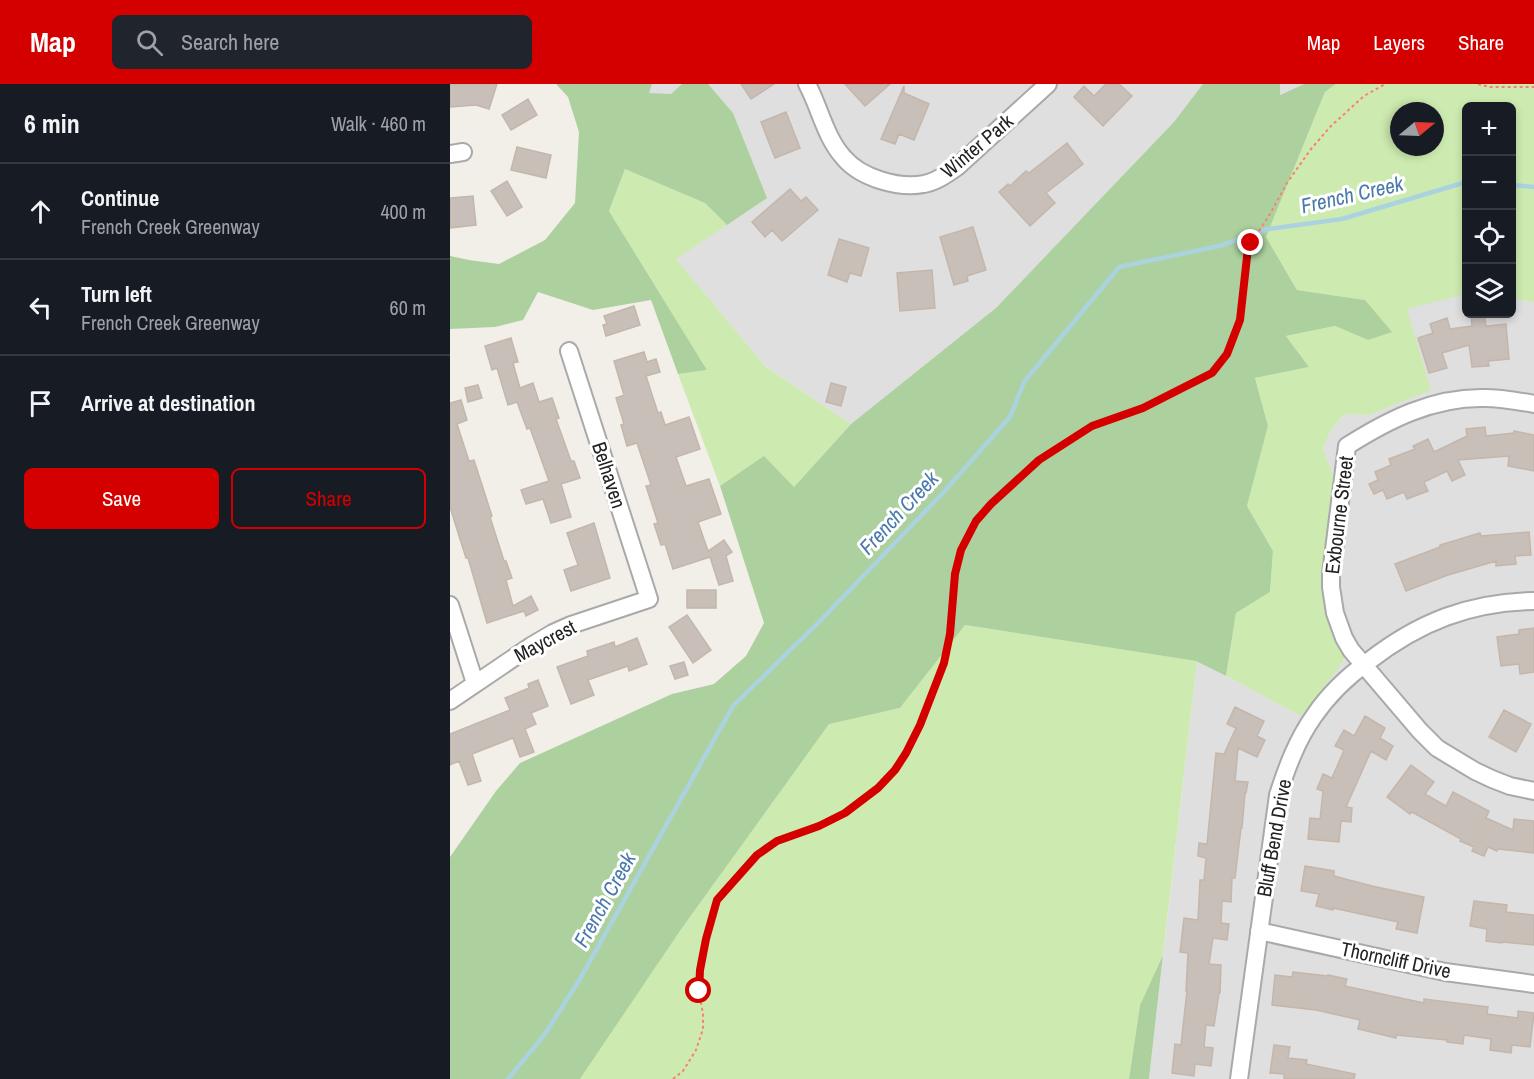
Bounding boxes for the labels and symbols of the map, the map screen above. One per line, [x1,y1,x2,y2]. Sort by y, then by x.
north arrow [1390,102,1444,156]
street label: Winter Park [935,107,1019,184]
water label: French Creek [1298,168,1407,220]
route end [1237,229,1263,255]
street label: Belhaven [586,438,633,512]
street label: Exbourne Street [1318,454,1359,575]
water label: French Creek [852,464,946,561]
street label: Maycrest [509,613,581,668]
street label: Bluff Bend Drive [1250,777,1297,899]
water label: French Creek [567,846,643,952]
street label: Thorncliff Drive [1339,935,1454,984]
route start [685,977,711,1003]

